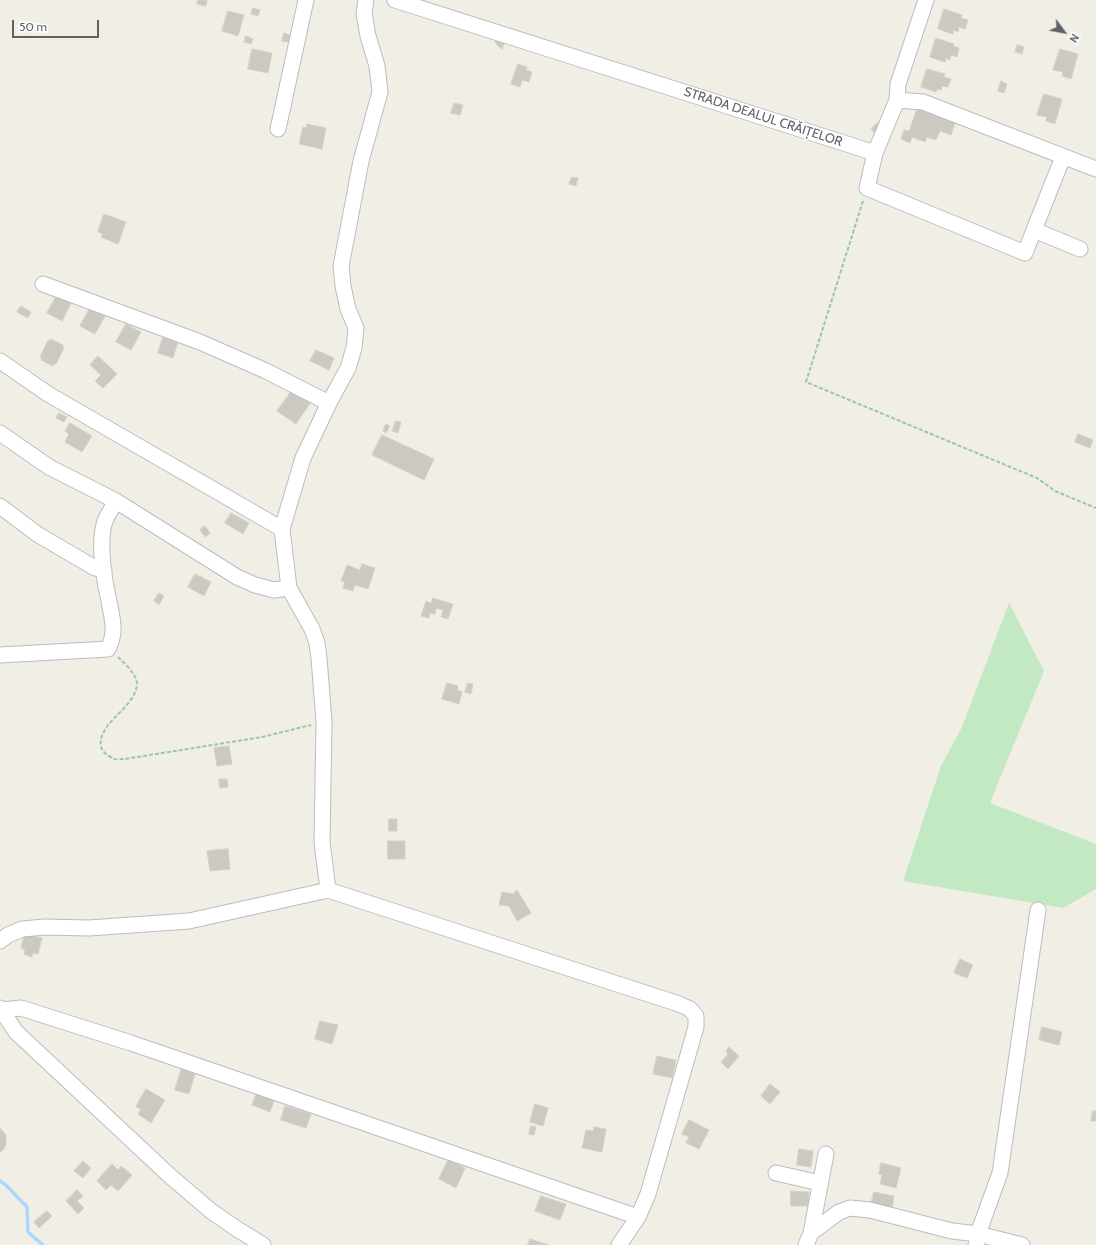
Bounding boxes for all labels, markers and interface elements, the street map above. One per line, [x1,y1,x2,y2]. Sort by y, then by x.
scale bar [14,12,101,38]
north arrow [1044,12,1084,52]
text: 50 m [19,19,47,34]
text: N [1066,31,1082,45]
street label: STRADA DEALUL CRĂIȚELOR [682,84,844,150]

